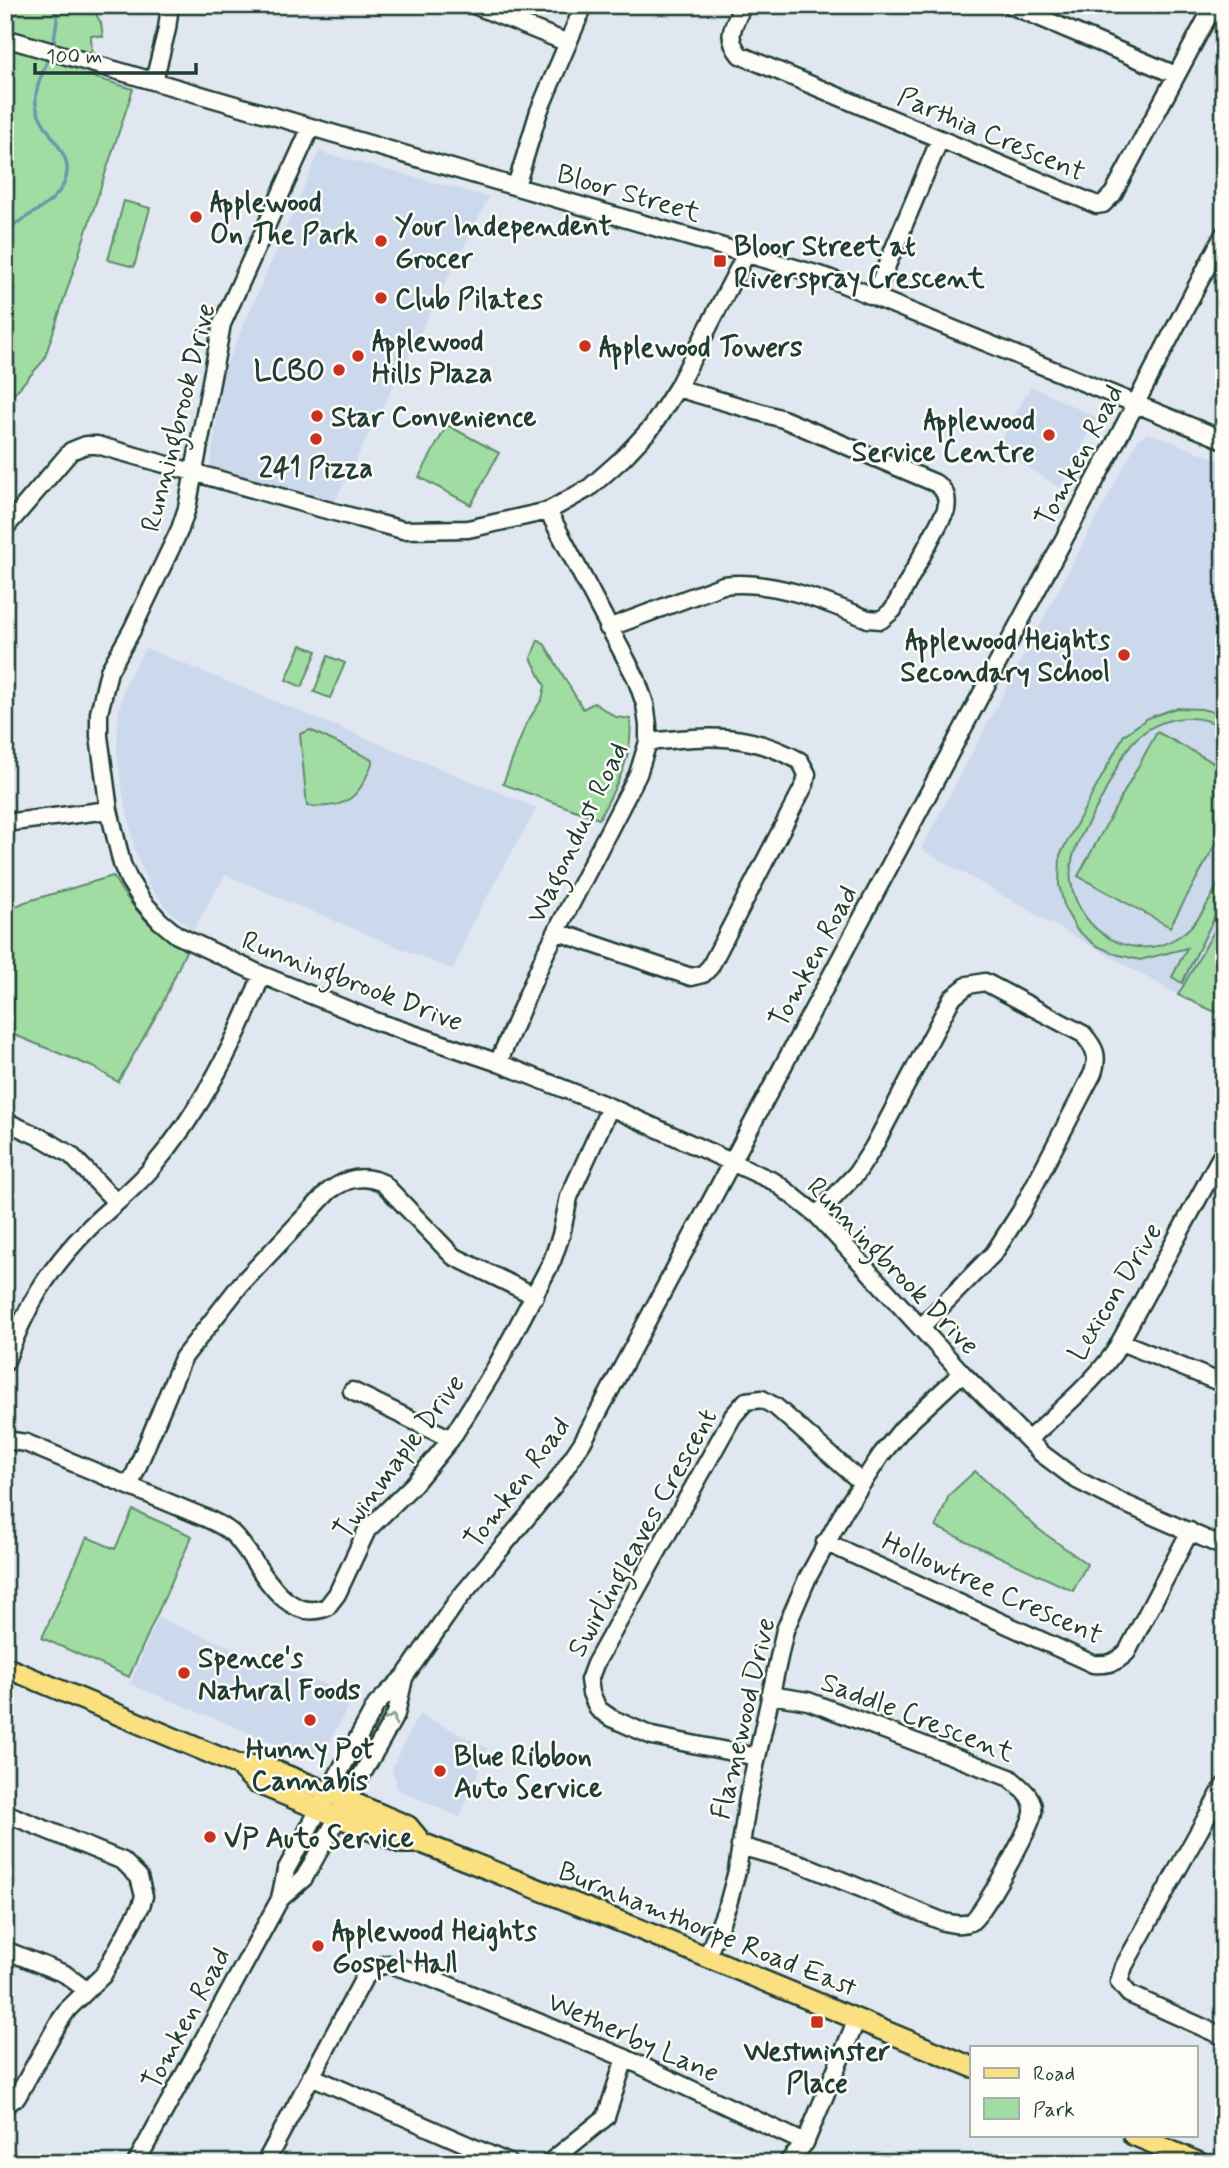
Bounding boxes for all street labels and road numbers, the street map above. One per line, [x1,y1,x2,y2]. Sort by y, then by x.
street label: Parthia Crescent [891,79,1091,192]
street label: Bloor Street [552,156,705,233]
street label: Runningbrook Drive [133,299,229,537]
street label: Tomken Road [1027,378,1133,534]
street label: Wagondust Road [518,736,641,931]
street label: Tomken Road [761,879,867,1035]
street label: Runningbrook Drive [235,923,468,1044]
street label: Runningbrook Drive [795,1170,987,1366]
street label: Lexicon Drive [1060,1216,1172,1368]
street label: Twinmaple Drive [325,1367,475,1548]
street label: Swirlingleaves Crescent [559,1402,730,1666]
street label: Tomken Road [456,1410,580,1557]
street label: Hollowtree Crescent [876,1524,1108,1655]
street label: Flamewood Drive [703,1614,786,1823]
street label: Saddle Crescent [815,1665,1019,1772]
street label: Burnhamthorpe Road East [552,1853,862,2007]
street label: Tomken Road [134,1941,240,2097]
street label: Wetherby Lane [541,1984,725,2093]

